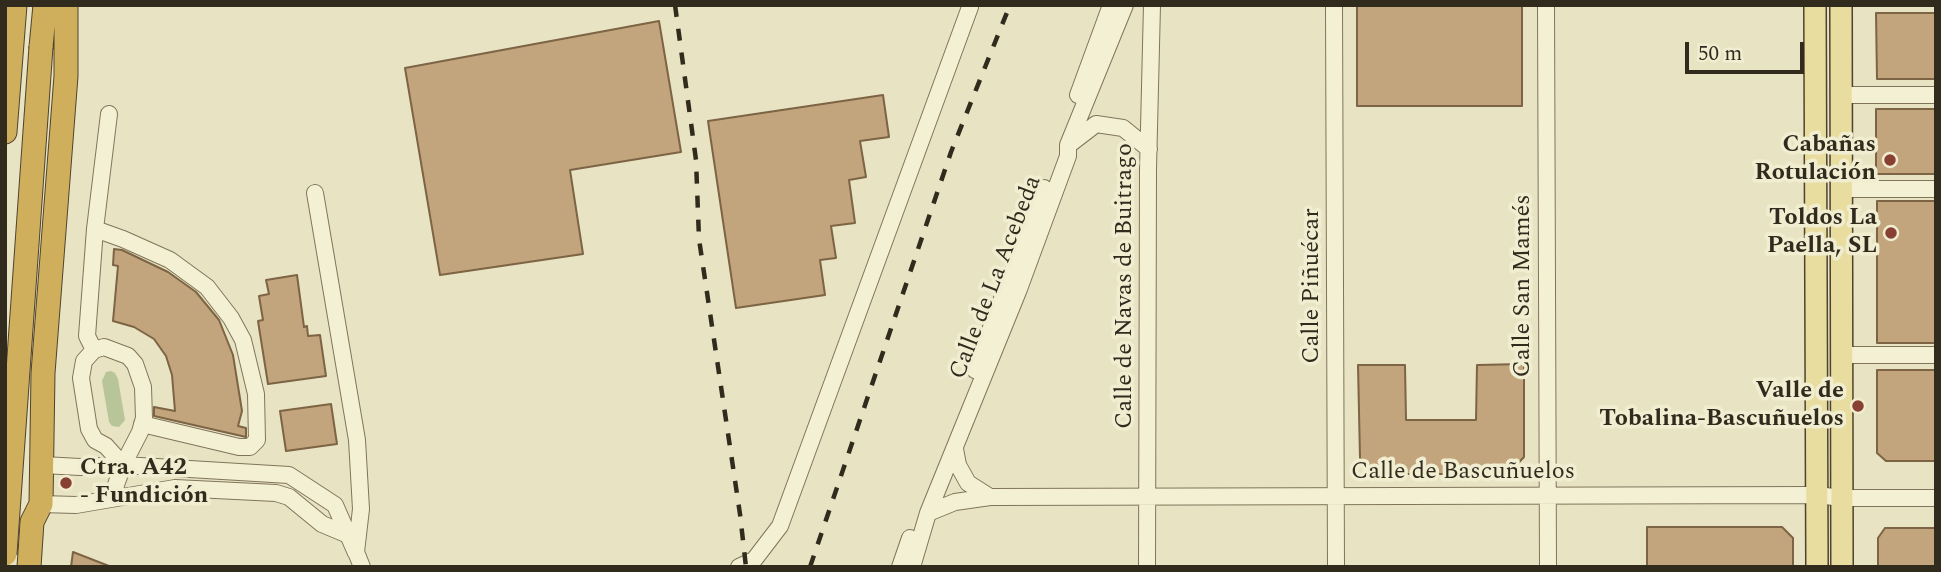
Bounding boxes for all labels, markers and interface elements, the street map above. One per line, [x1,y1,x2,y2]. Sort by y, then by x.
scale bar [1689,28,1808,72]
text: 50 m [1698,38,1742,70]
place label: Cabañas Rotulación [1754,132,1876,188]
street label: Calle de Navas de Buitrago [1112,143,1140,429]
marker: Cabañas Rotulación [1882,152,1898,168]
street label: Calle de La Acebeda [945,172,1049,384]
street label: Calle San Mamés [1510,194,1538,378]
place label: Toldos La Paella, SL [1767,205,1877,261]
street label: Calle Piñuécar [1299,208,1327,364]
marker: Toldos La Paella, SL [1883,225,1899,241]
place label: Valle de Tobalina-Bascuñuelos [1599,378,1844,434]
marker: Valle de Tobalina-Bascuñuelos [1850,398,1866,414]
place label: Ctra. A42 - Fundición [80,455,208,511]
street label: Calle de Bascuñuelos [1351,459,1575,487]
marker: Ctra. A42 - Fundición [58,475,74,491]

